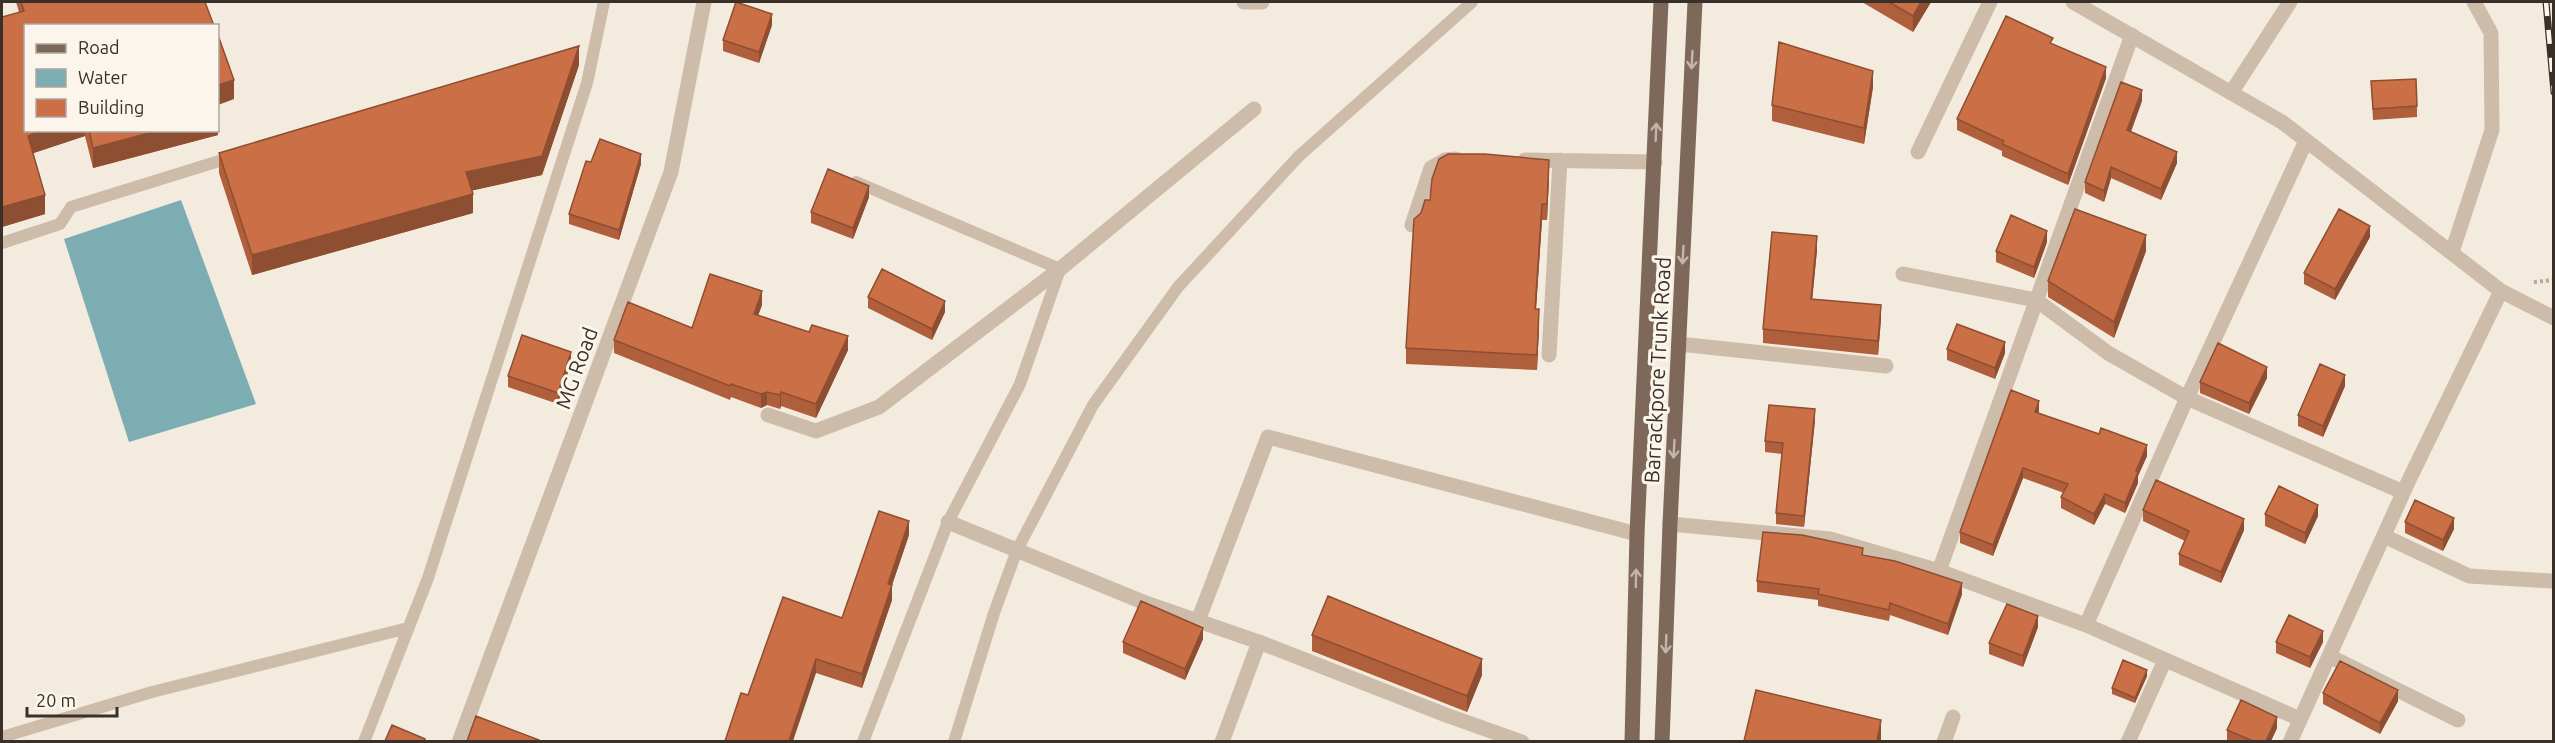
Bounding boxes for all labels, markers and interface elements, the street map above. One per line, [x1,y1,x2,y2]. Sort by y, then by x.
legend [24,24,219,132]
text: Road [78,37,120,57]
one-way arrow [1687,49,1698,69]
text: Water [78,67,128,87]
text: Building [78,97,144,117]
one-way arrow [1650,122,1661,142]
one-way arrow [1678,244,1689,264]
street label: Barrackpore Trunk Road [1639,256,1675,484]
street label: MG Road [550,324,602,412]
one-way arrow [1668,439,1679,459]
one-way arrow [1630,569,1642,589]
one-way arrow [1660,634,1671,654]
scale bar [27,680,117,718]
text: 20 m [36,690,76,710]

